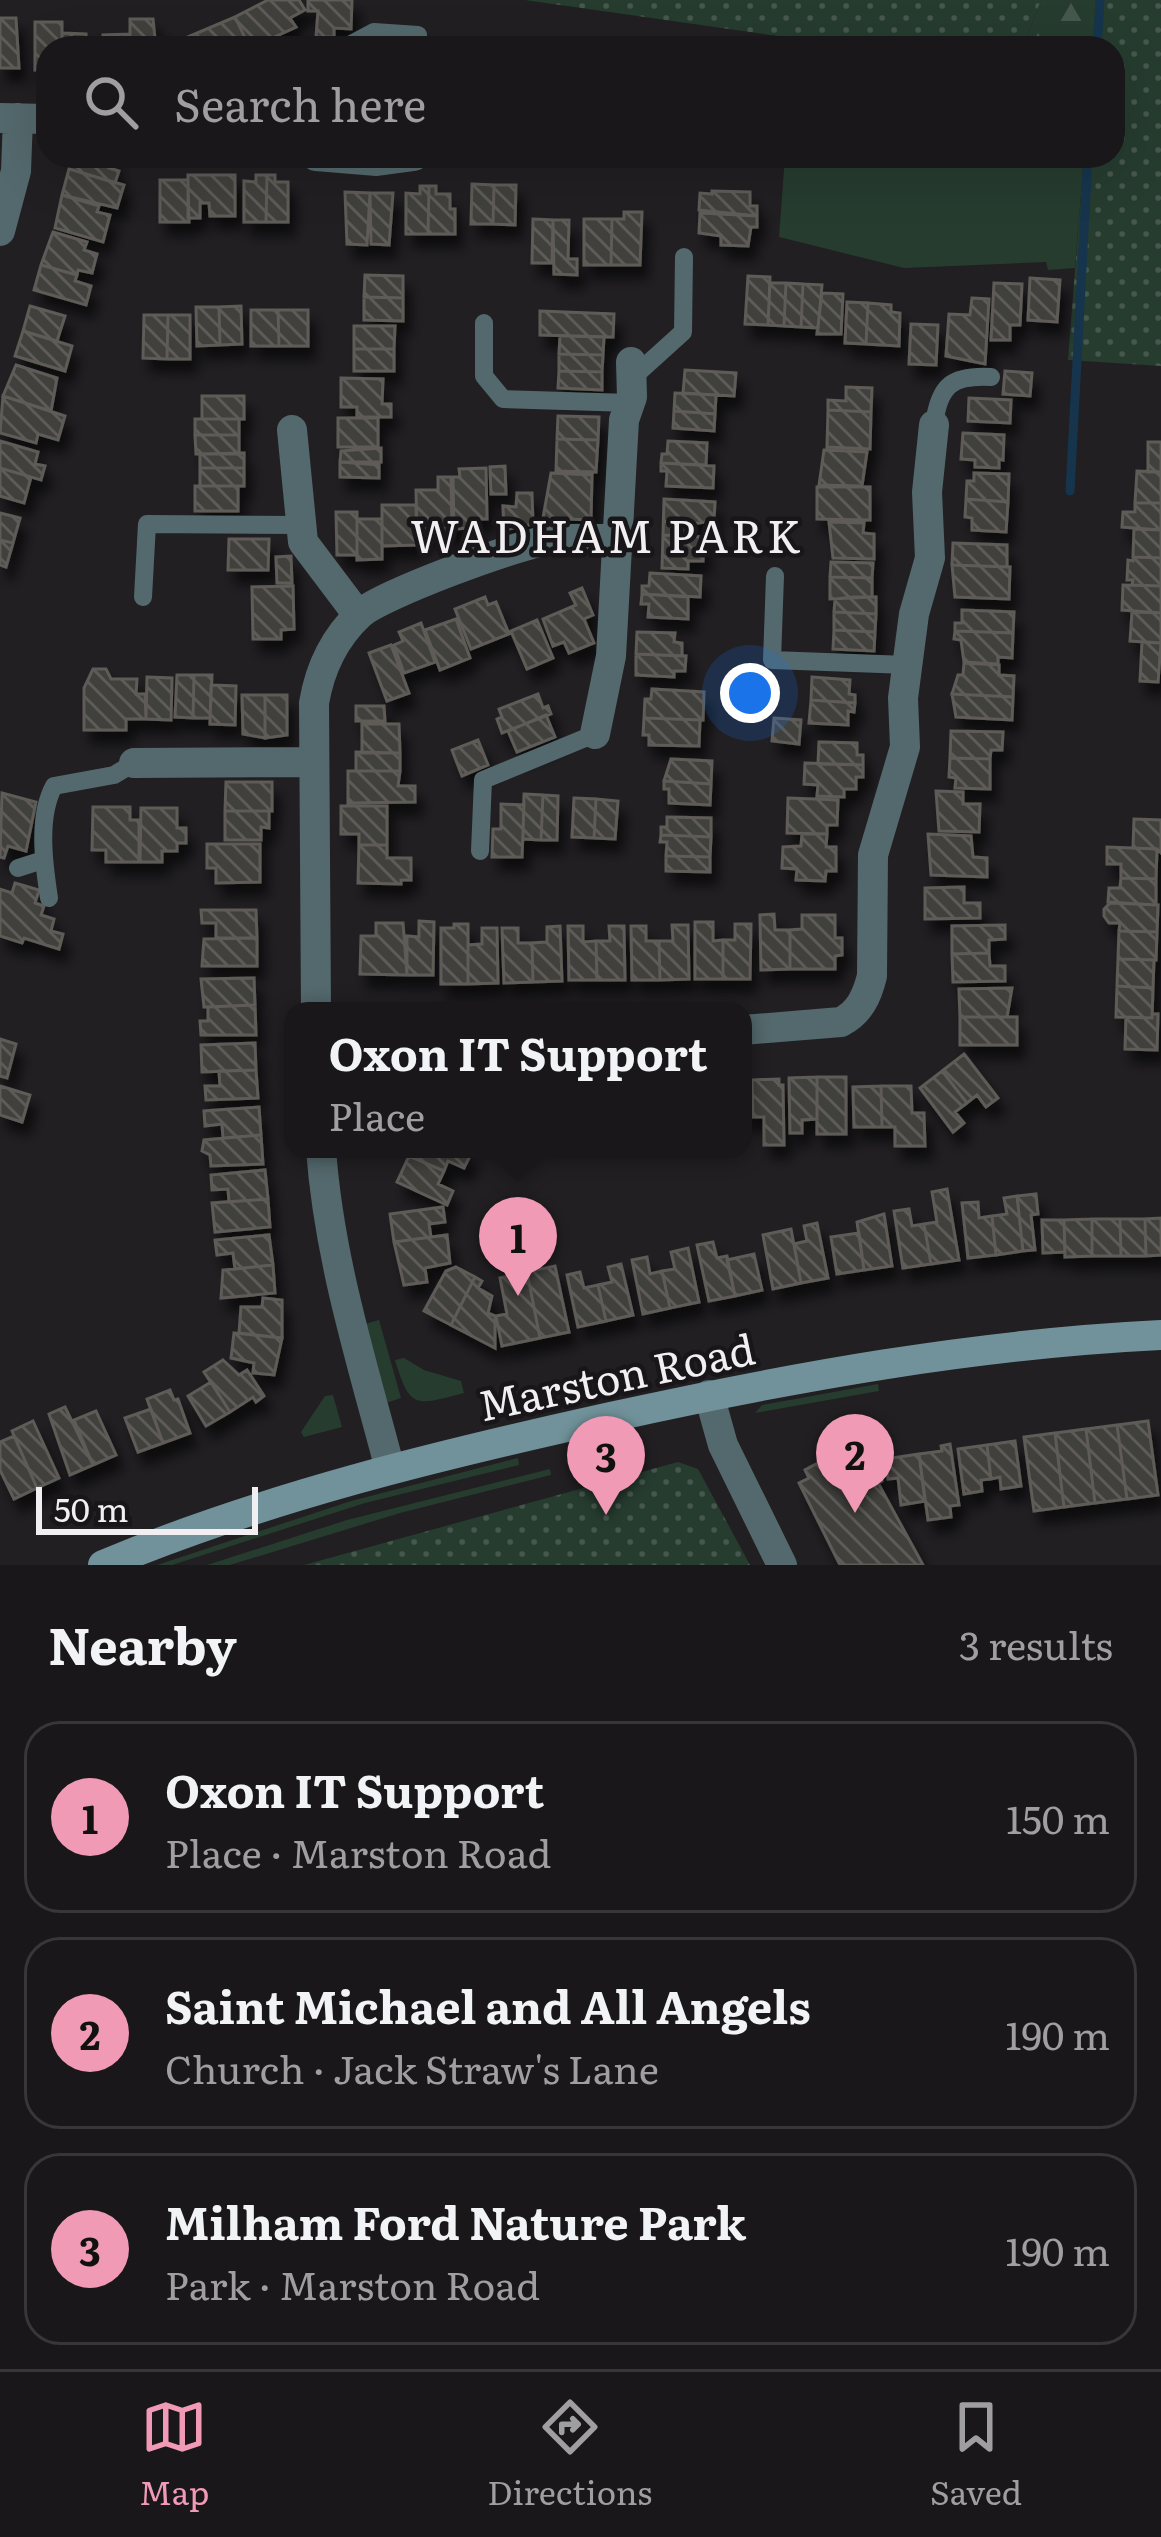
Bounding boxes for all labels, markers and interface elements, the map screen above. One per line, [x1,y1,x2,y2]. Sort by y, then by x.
search box [36,36,1125,168]
icon: search [78,69,144,135]
text: Search here [174,69,426,136]
district label: WADHAM PARK [410,500,804,567]
your location [720,663,780,723]
popup [284,1002,752,1158]
text: Oxon IT Support [328,1018,708,1085]
text: Place [328,1085,425,1143]
pin: 1 [479,1197,557,1296]
street label: Marston Road [472,1315,760,1435]
pin: 2 [816,1414,894,1513]
pin: 3 [567,1416,645,1515]
scale bar [36,1481,258,1534]
text: 50 m [54,1483,128,1532]
text: Nearby [48,1605,237,1681]
text: 3 results [959,1614,1113,1672]
text: Oxon IT Support [165,1755,544,1822]
text: 1 [82,1788,98,1846]
text: 150 m [1006,1788,1110,1846]
text: Place · Marston Road [165,1822,551,1880]
text: Saint Michael and All Angels [165,1971,811,2038]
text: 2 [80,2004,100,2062]
text: 190 m [1006,2004,1110,2062]
text: Church · Jack Straw's Lane [165,2038,659,2096]
text: Milham Ford Nature Park [165,2187,746,2254]
text: 3 [79,2220,101,2278]
text: 190 m [1006,2220,1110,2278]
text: Park · Marston Road [165,2254,540,2312]
tab: Map [139,2394,209,2515]
tab: Directions [487,2394,652,2515]
tab: Saved [930,2394,1022,2515]

